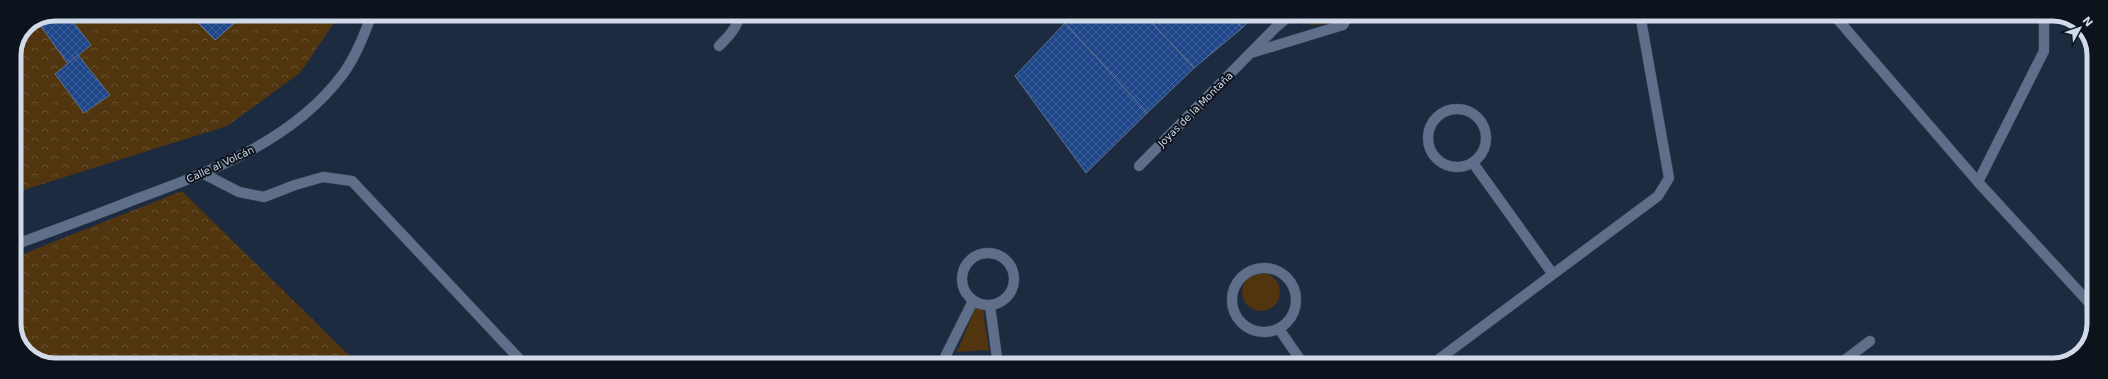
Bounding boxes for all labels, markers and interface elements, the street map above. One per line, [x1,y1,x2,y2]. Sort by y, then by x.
north arrow [2060,8,2100,48]
text: N [2079,14,2095,30]
street label: Joyas de la Montaña [1155,70,1235,150]
street label: Calle al Volcán [185,144,256,185]

